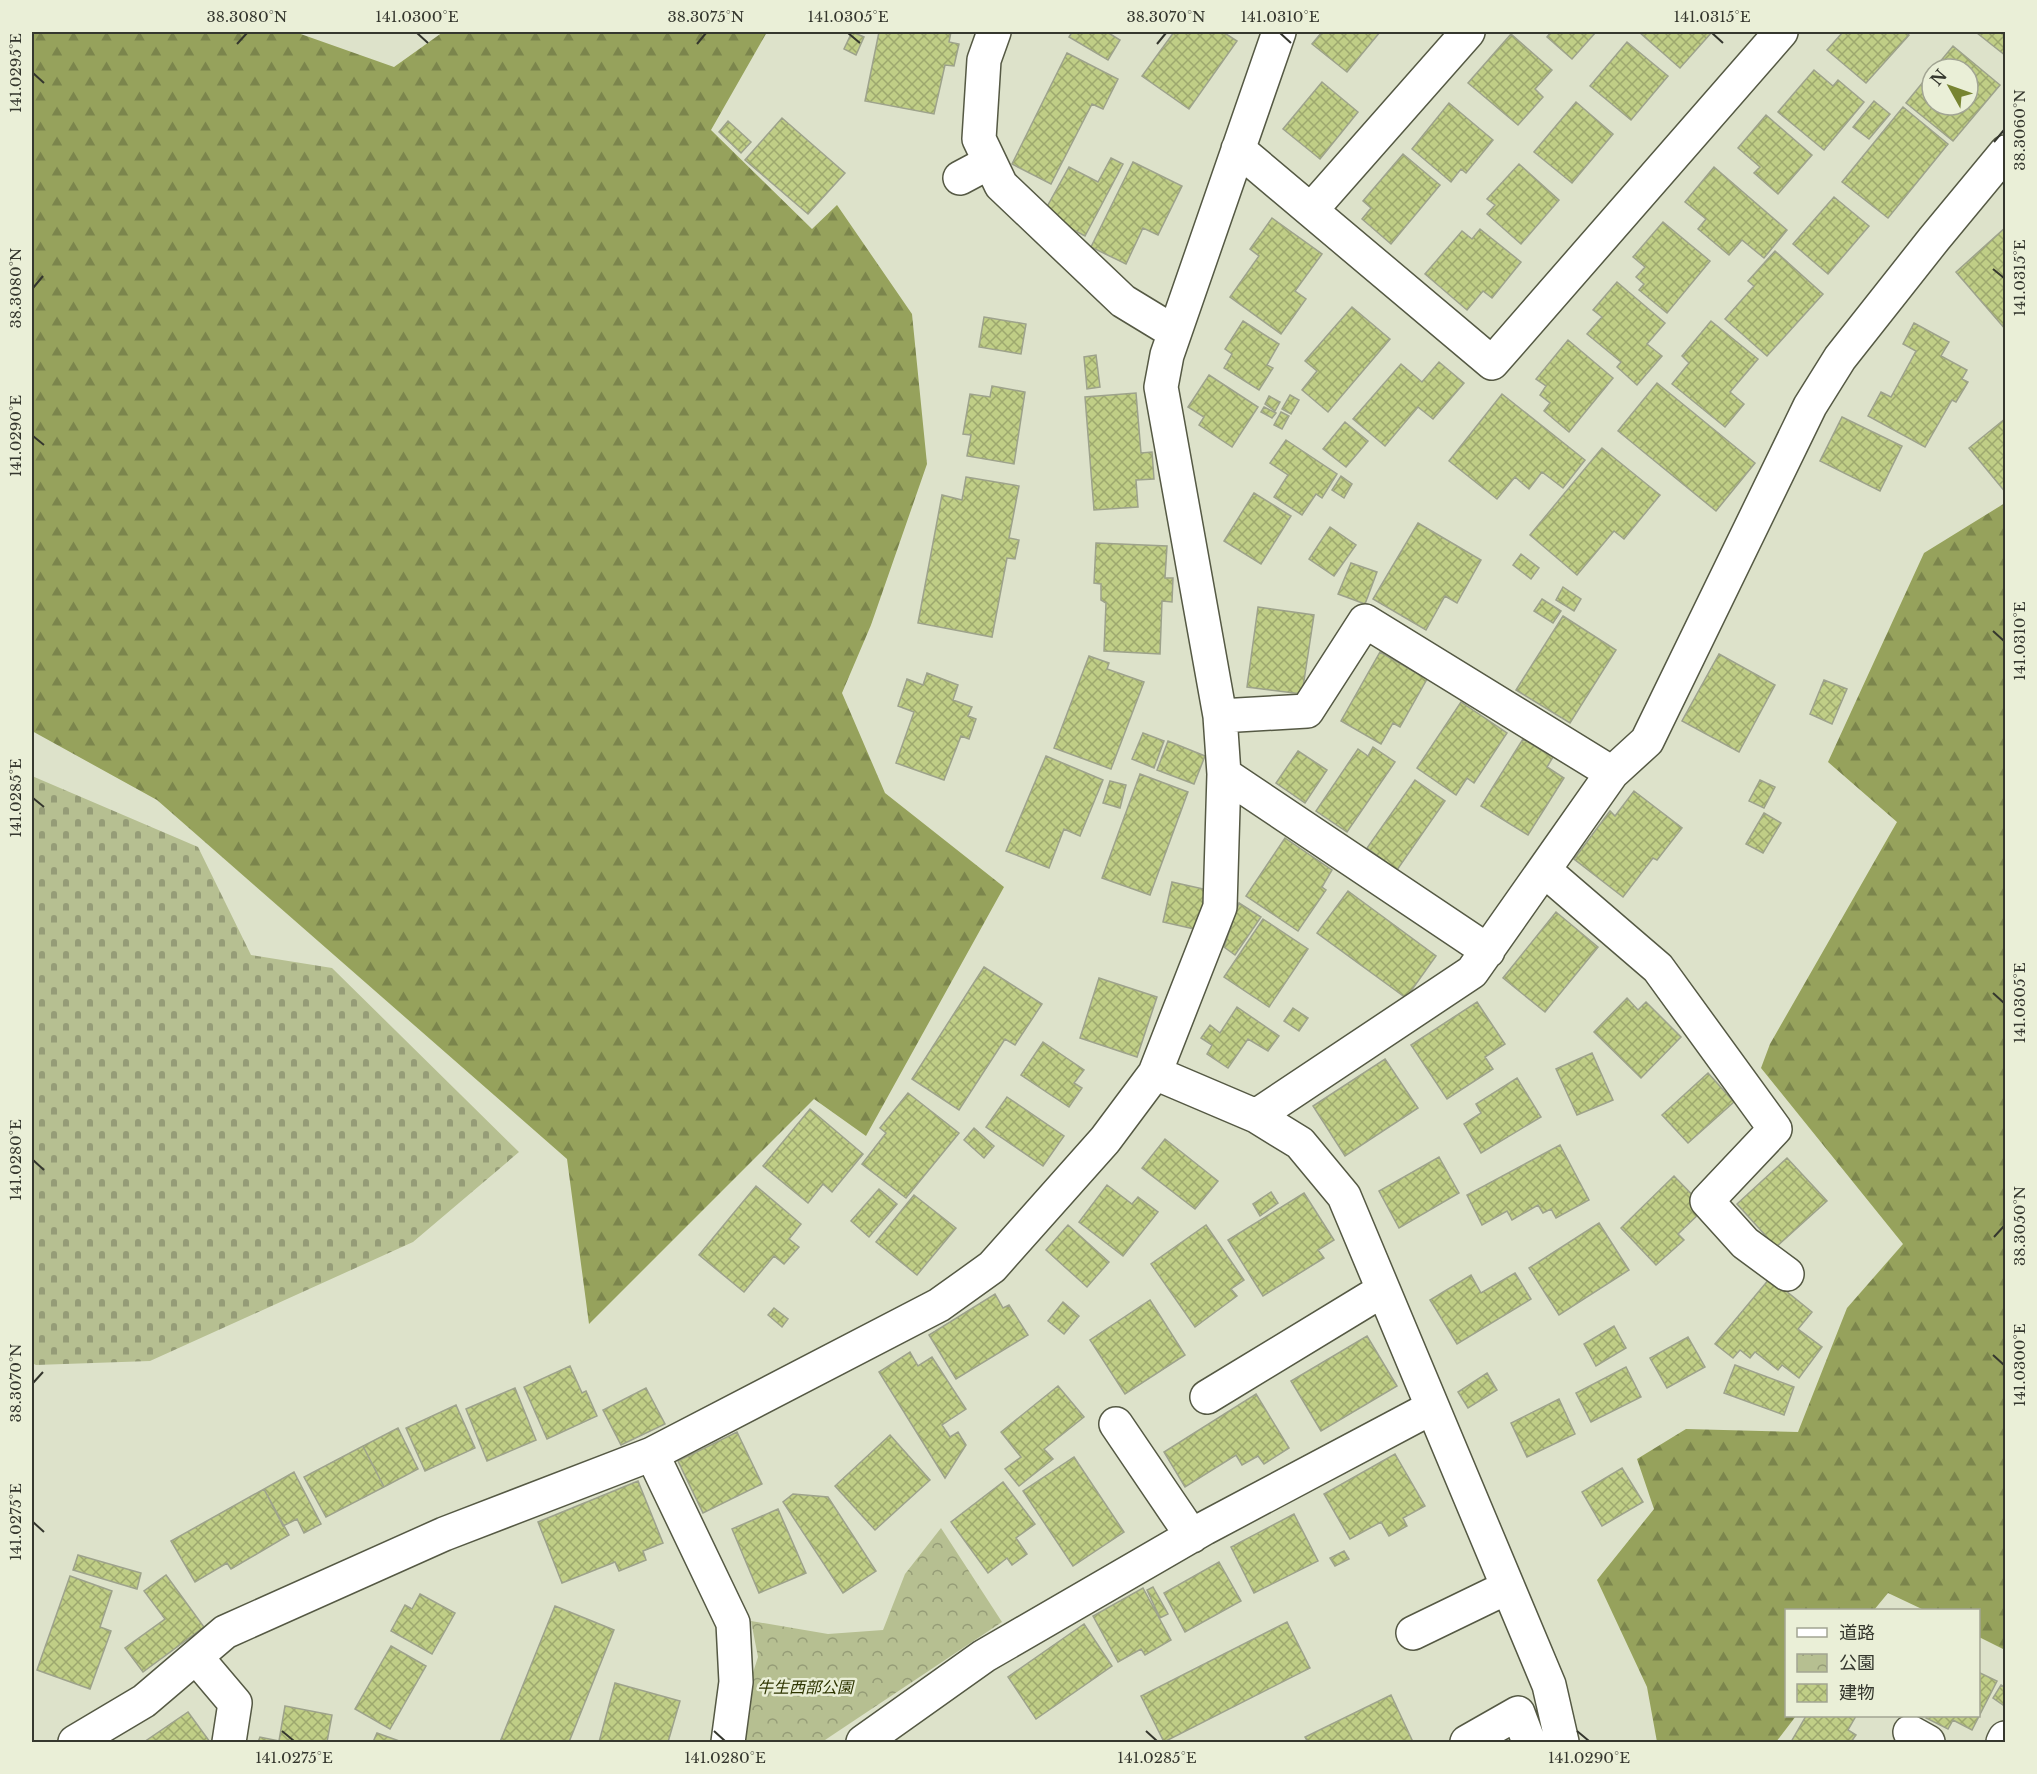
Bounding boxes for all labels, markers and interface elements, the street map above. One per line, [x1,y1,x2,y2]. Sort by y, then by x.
text: 38.3080°N [207,7,287,26]
text: 141.0300°E [375,7,459,26]
text: 38.3075°N [668,7,744,26]
text: 141.0305°E [807,7,889,26]
text: 38.3070°N [1126,7,1206,26]
text: 141.0310°E [1240,7,1320,26]
text: 141.0315°E [1673,7,1751,26]
text: 141.0295°E [6,33,25,113]
north arrow [1920,57,1980,117]
text: N [1926,65,1951,90]
text: 38.3060°N [2010,89,2029,171]
text: 141.0315°E [2010,239,2029,317]
text: 38.3080°N [6,248,25,328]
text: 141.0290°E [6,395,25,477]
text: 141.0310°E [2010,601,2029,681]
text: 141.0285°E [6,758,25,838]
text: 141.0305°E [2010,962,2029,1044]
text: 141.0280°E [6,1119,25,1201]
text: 38.3050°N [2010,1186,2029,1266]
text: 141.0300°E [2010,1323,2029,1407]
text: 38.3070°N [6,1343,25,1423]
text: 141.0275°E [6,1483,25,1561]
legend [1785,1609,1980,1717]
text: 道路 [1839,1622,1875,1644]
text: 公園 [1839,1652,1875,1674]
park label: 牛生西部公園 [757,1677,855,1697]
text: 建物 [1839,1682,1875,1704]
text: 141.0275°E [255,1748,333,1767]
text: 141.0280°E [684,1748,766,1767]
text: 141.0285°E [1117,1748,1197,1767]
text: 141.0290°E [1548,1748,1630,1767]

